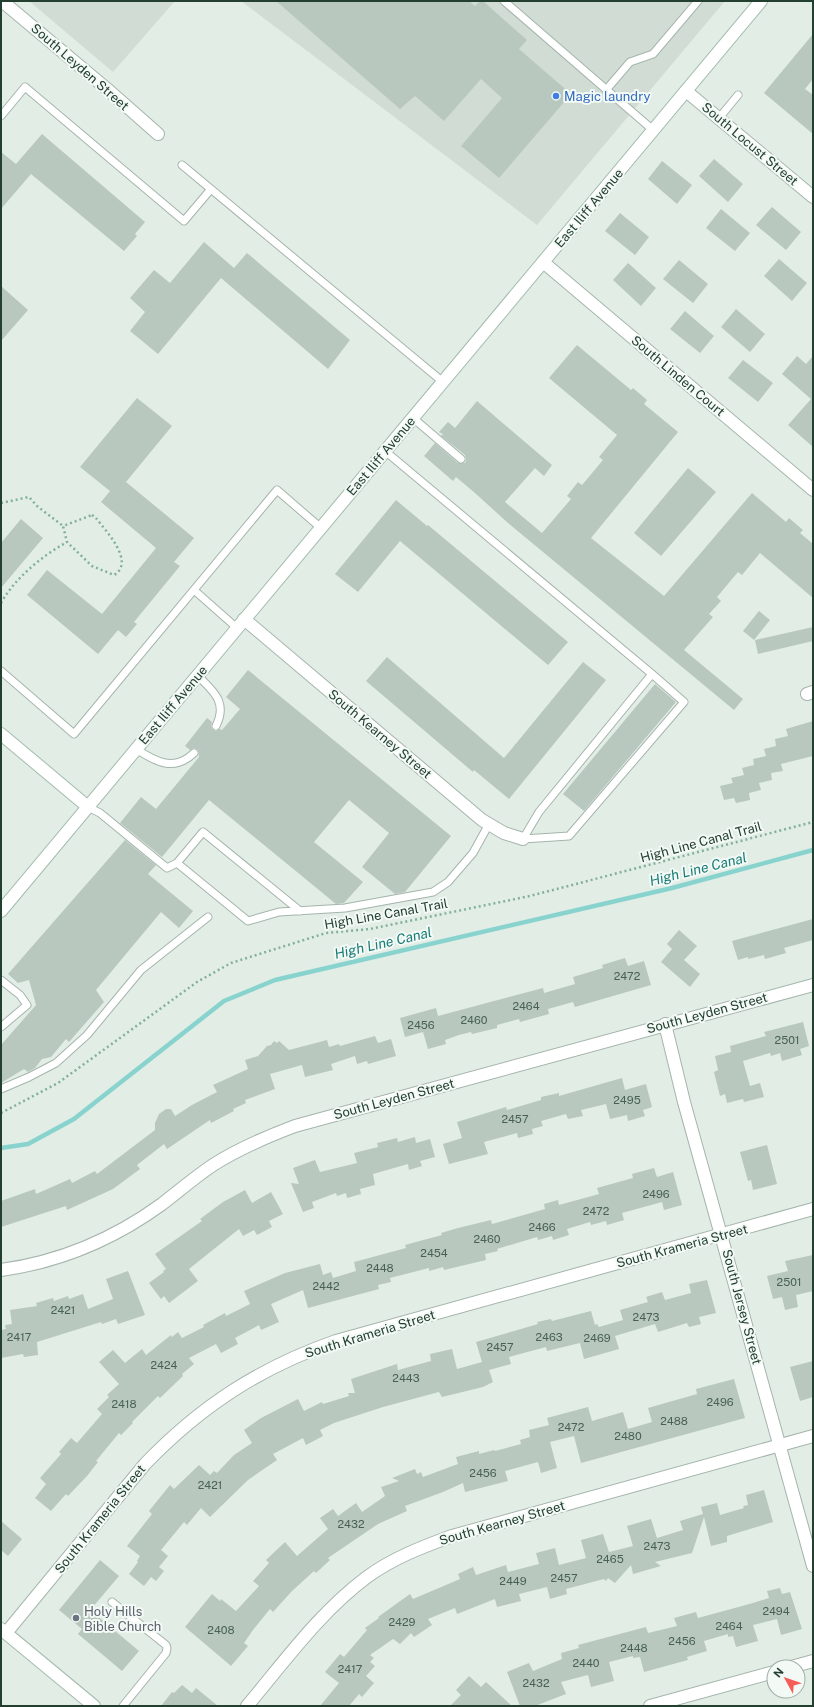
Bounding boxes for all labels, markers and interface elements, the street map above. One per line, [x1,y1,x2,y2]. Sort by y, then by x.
street label: South Leyden Street [28,21,132,113]
place label: Magic laundry [564,89,650,104]
marker: Magic laundry [551,91,561,101]
street label: South Locust Street [699,99,801,189]
street label: East Iliff Avenue [552,166,626,250]
street label: South Linden Court [628,333,728,419]
street label: East Iliff Avenue [344,414,418,498]
street label: East Iliff Avenue [136,663,210,747]
street label: South Kearney Street [325,686,435,782]
street label: High Line Canal Trail [639,819,763,865]
water label: High Line Canal [648,849,748,889]
street label: High Line Canal Trail [323,896,449,932]
water label: High Line Canal [333,924,433,962]
house number: 2472 [614,970,641,982]
street label: South Leyden Street [645,990,769,1036]
house number: 2464 [512,1000,540,1012]
house number: 2460 [461,1014,488,1026]
house number: 2456 [407,1019,435,1031]
house number: 2501 [775,1034,799,1046]
street label: South Leyden Street [332,1076,456,1122]
house number: 2495 [613,1094,641,1106]
house number: 2457 [501,1113,529,1125]
house number: 2496 [642,1188,670,1200]
house number: 2472 [583,1205,610,1217]
house number: 2466 [528,1221,556,1233]
street label: South Krameria Street [615,1221,749,1271]
house number: 2460 [474,1233,501,1245]
house number: 2454 [420,1247,448,1259]
street label: South Jersey Street [719,1248,765,1366]
house number: 2448 [366,1262,394,1274]
house number: 2501 [777,1276,801,1288]
house number: 2442 [313,1280,340,1292]
house number: 2421 [51,1304,75,1316]
street label: South Krameria Street [303,1307,437,1361]
house number: 2473 [633,1311,659,1323]
house number: 2417 [7,1331,32,1343]
house number: 2463 [535,1331,563,1343]
house number: 2469 [583,1332,611,1344]
house number: 2457 [486,1341,514,1353]
house number: 2424 [151,1359,178,1371]
house number: 2443 [392,1372,420,1384]
house number: 2496 [706,1396,734,1408]
house number: 2418 [111,1398,137,1410]
house number: 2488 [660,1415,688,1427]
house number: 2472 [558,1421,585,1433]
house number: 2480 [614,1430,642,1442]
street label: South Krameria Street [52,1462,148,1576]
house number: 2456 [469,1467,497,1479]
house number: 2421 [198,1479,222,1491]
street label: South Kearney Street [437,1498,567,1548]
house number: 2432 [338,1518,365,1530]
house number: 2473 [644,1540,670,1552]
house number: 2465 [596,1553,624,1565]
house number: 2457 [550,1572,578,1584]
house number: 2449 [499,1575,527,1587]
place label: Holy Hills Bible Church [84,1604,161,1634]
house number: 2494 [762,1605,790,1617]
marker: Holy Hills Bible Church [71,1613,81,1623]
house number: 2429 [389,1616,416,1628]
house number: 2464 [715,1620,743,1632]
house number: 2408 [207,1624,235,1636]
house number: 2456 [668,1635,696,1647]
house number: 2448 [620,1642,648,1654]
house number: 2440 [572,1657,600,1669]
north arrow [766,1659,806,1699]
house number: 2417 [338,1663,363,1675]
text: N [771,1665,786,1680]
house number: 2432 [523,1677,550,1689]

